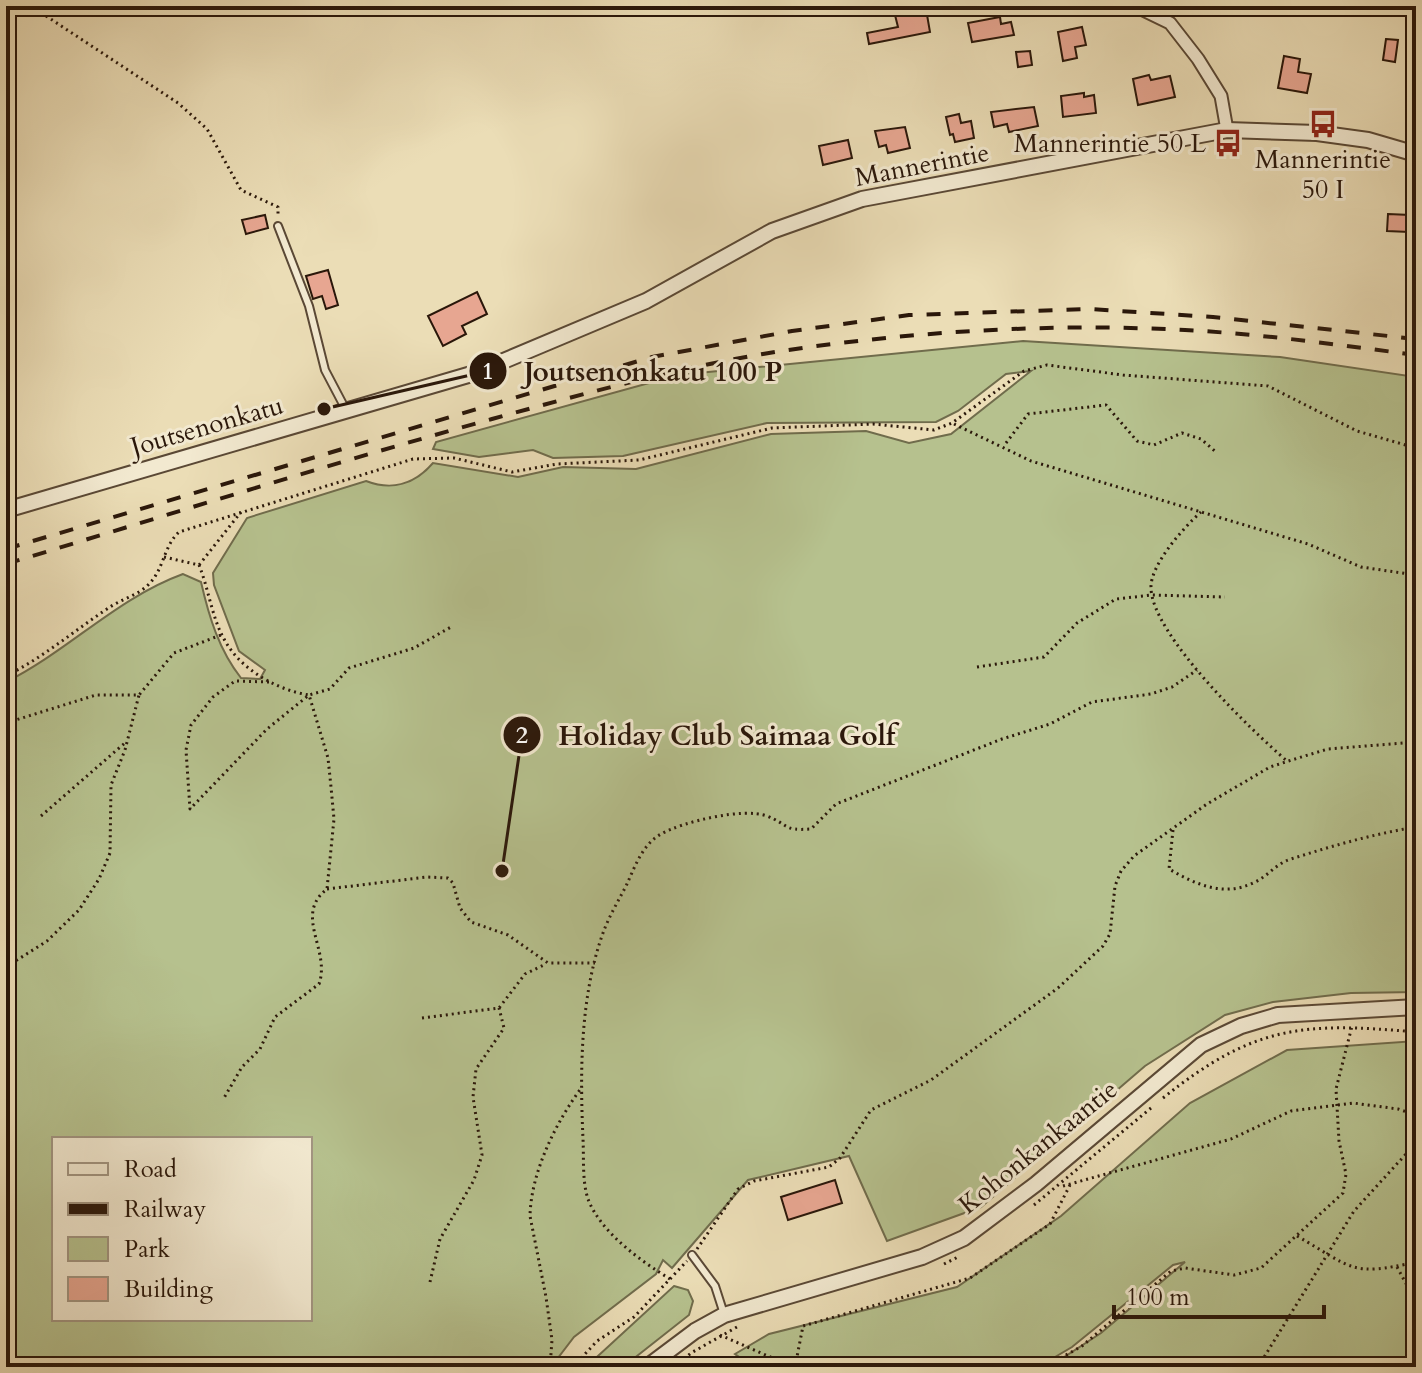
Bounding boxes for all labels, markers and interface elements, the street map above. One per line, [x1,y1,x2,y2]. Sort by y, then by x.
bus stop icon: Mannerintie 50 I [1308,109,1338,139]
place label: Mannerintie 50 L [1014,126,1206,161]
bus stop icon: Mannerintie 50 L [1213,128,1243,158]
street label: Mannerintie [852,135,992,195]
place label: Mannerintie 50 I [1255,142,1391,207]
callout: Joutsenonkatu 100 P [468,345,798,397]
text: Joutsenonkatu 100 P [520,353,782,391]
text: 1 [482,355,494,388]
street label: Joutsenonkatu [123,388,287,466]
callout: Holiday Club Saimaa Golf [502,709,911,761]
text: Holiday Club Saimaa Golf [559,717,900,755]
text: 2 [516,719,528,752]
street label: Kohonkankaantie [951,1072,1125,1222]
legend [52,1137,312,1321]
text: Road [124,1153,177,1186]
text: Railway [124,1193,206,1226]
text: Park [124,1233,170,1266]
scale bar [1114,1269,1324,1319]
text: Building [124,1273,214,1306]
text: 100 m [1126,1281,1190,1314]

